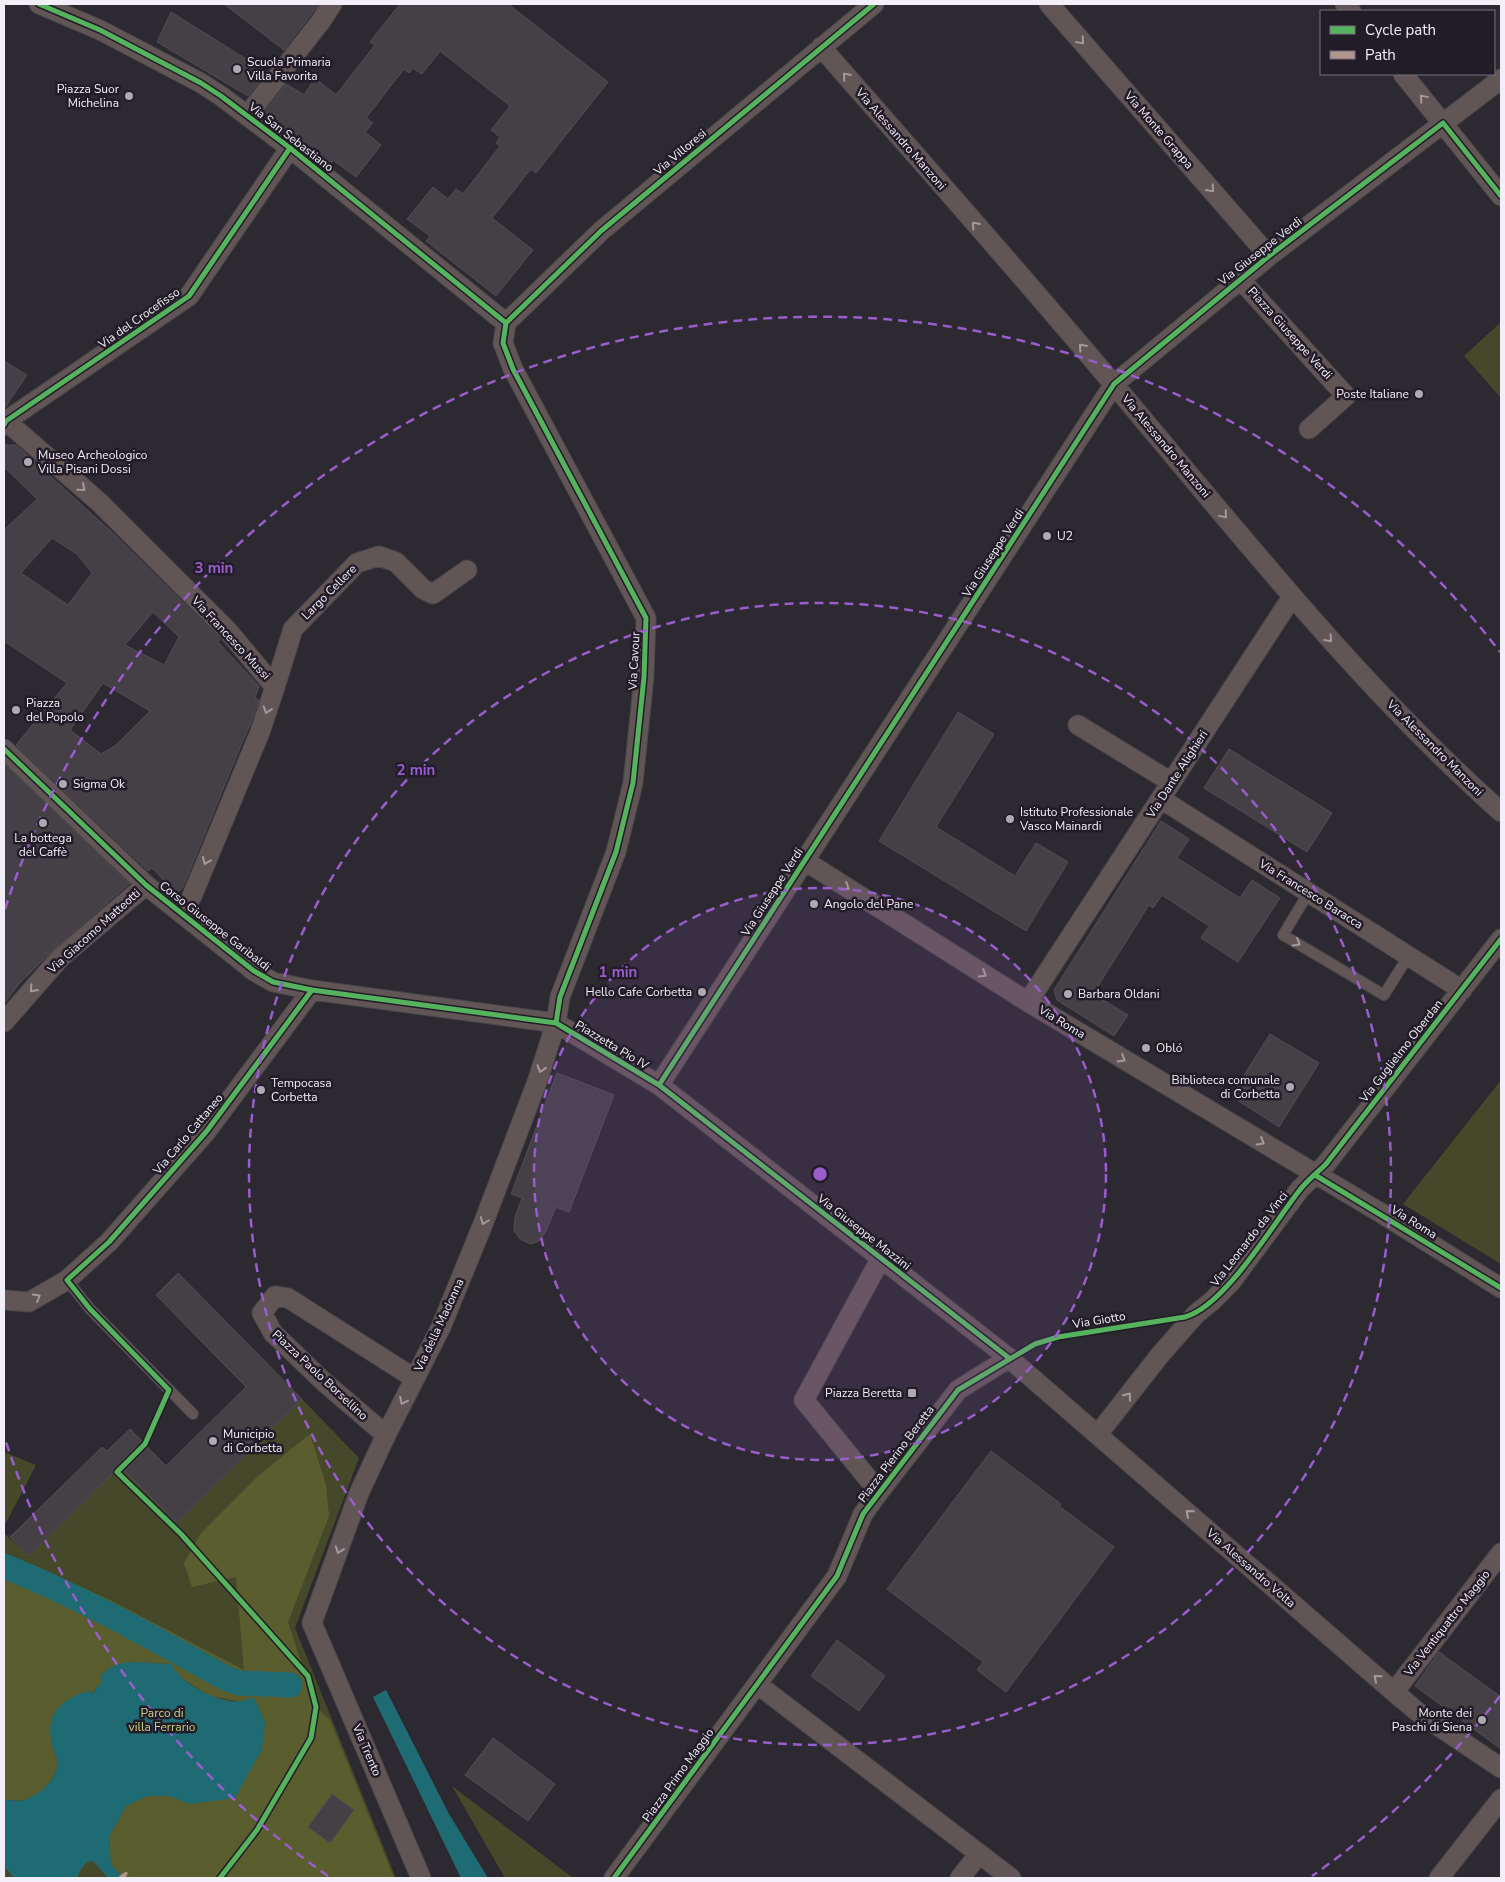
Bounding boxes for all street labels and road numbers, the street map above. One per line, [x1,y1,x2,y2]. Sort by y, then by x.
street label: Via Alessandro Manzoni [852,84,950,193]
street label: Via Monte Grappa [1120,87,1197,172]
street label: Via San Sebastiano [244,98,337,175]
street label: Via Villoresi [649,125,710,179]
street label: Via Giuseppe Verdi [1214,213,1305,289]
street label: Piazza Giuseppe Verdi [1244,283,1336,383]
street label: Via del Crocefisso [94,284,183,353]
street label: Via Alessandro Manzoni [1117,390,1214,501]
street label: Via Giuseppe Verdi [958,506,1028,601]
street label: Largo Cellere [298,561,360,623]
street label: Via Francesco Mussi [187,592,274,683]
street label: Via Cavour [624,631,644,692]
street label: Via Alessandro Manzoni [1383,696,1487,800]
street label: Via Dante Alighieri [1142,727,1211,822]
street label: Via Giuseppe Verdi [737,845,807,940]
street label: Via Francesco Baracca [1255,855,1366,932]
street label: Corso Giuseppe Garibaldi [156,878,274,974]
street label: Via Giacomo Matteotti [44,885,144,978]
street label: Via Guglielmo Oberdan [1355,996,1446,1106]
street label: Via Roma [1035,1001,1088,1042]
street label: Piazzetta Pio IV [572,1017,652,1074]
street label: Via Carlo Cattaneo [149,1090,227,1179]
street label: Via Leonardo da Vinci [1206,1188,1291,1291]
street label: Via Giuseppe Mazzini [813,1190,914,1274]
street label: Via Roma [1387,1201,1440,1242]
street label: Via della Madonna [410,1276,468,1375]
street label: Via Giotto [1070,1308,1127,1332]
street label: Piazza Paolo Borsellino [269,1326,372,1424]
street label: Piazza Pierino Beretta [854,1402,938,1506]
street label: Via Alessandro Volta [1202,1524,1299,1611]
street label: Via Ventiquattro Maggio [1400,1566,1494,1680]
street label: Via Trento [348,1721,385,1779]
street label: Piazza Primo Maggio [639,1725,718,1825]

